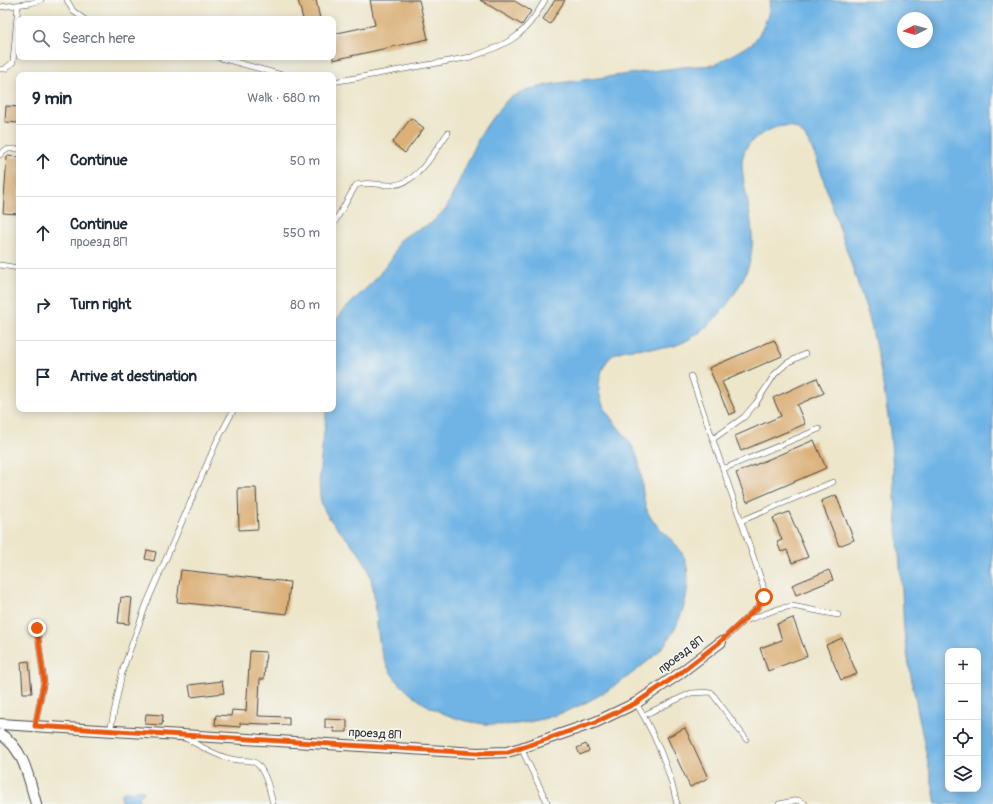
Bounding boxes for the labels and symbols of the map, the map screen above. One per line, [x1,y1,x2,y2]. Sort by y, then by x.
north arrow [897,12,933,48]
route start [755,588,773,606]
route end [28,619,46,637]
street label: проезд 8П [655,633,707,677]
street label: проезд 8П [348,725,402,743]

